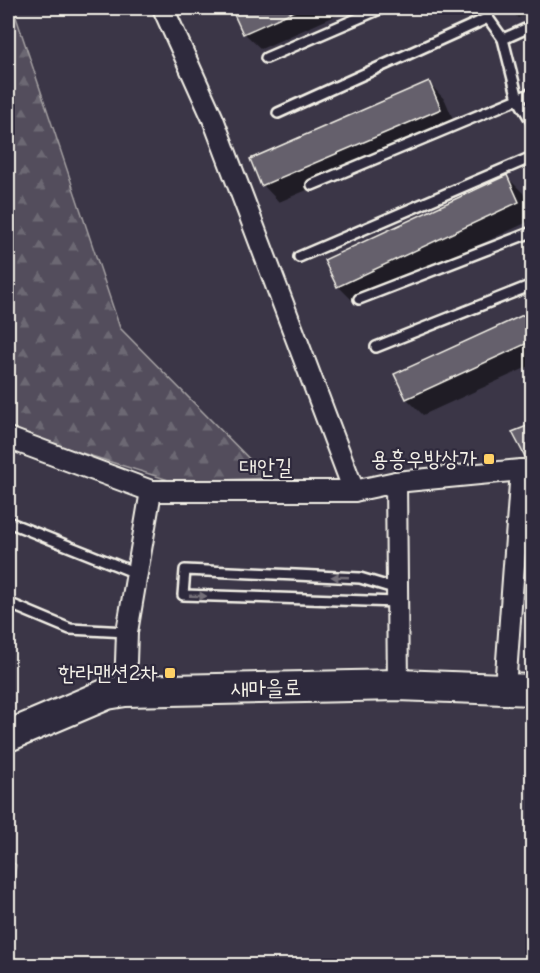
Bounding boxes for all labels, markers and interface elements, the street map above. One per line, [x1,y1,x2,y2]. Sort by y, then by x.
place label: 용흥우방상가 [371,446,477,472]
marker: 용흥우방상가 [482,452,496,466]
street label: 대안길 [239,454,293,480]
one-way arrow [331,572,350,582]
one-way arrow [188,591,207,600]
place label: 한라맨션2차 [58,660,158,686]
marker: 한라맨션2차 [163,666,177,680]
street label: 새마을로 [230,674,302,702]

